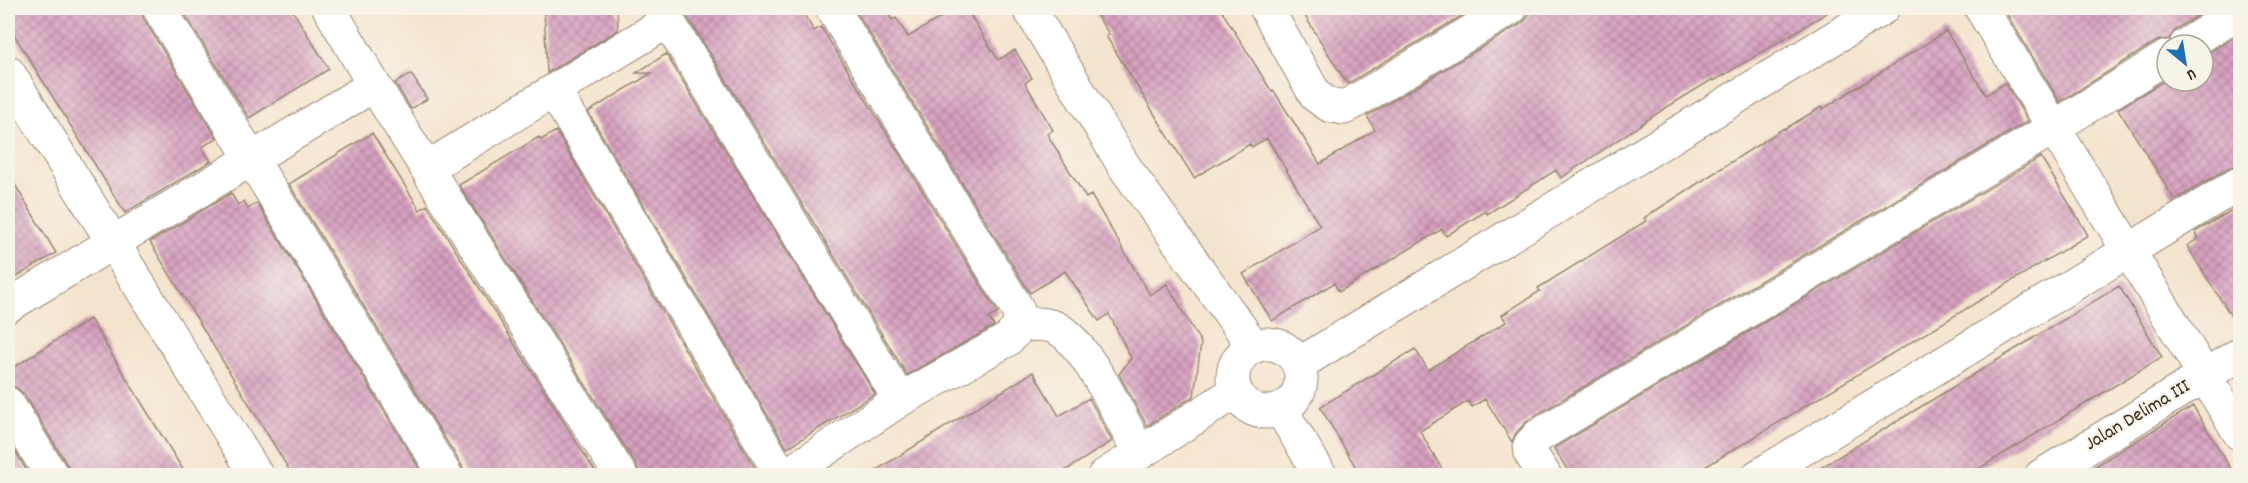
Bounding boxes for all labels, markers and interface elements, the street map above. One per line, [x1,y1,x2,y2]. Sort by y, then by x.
north arrow [2155,33,2215,93]
text: U [2182,62,2200,86]
street label: Jalan Delima III [2080,373,2196,459]

